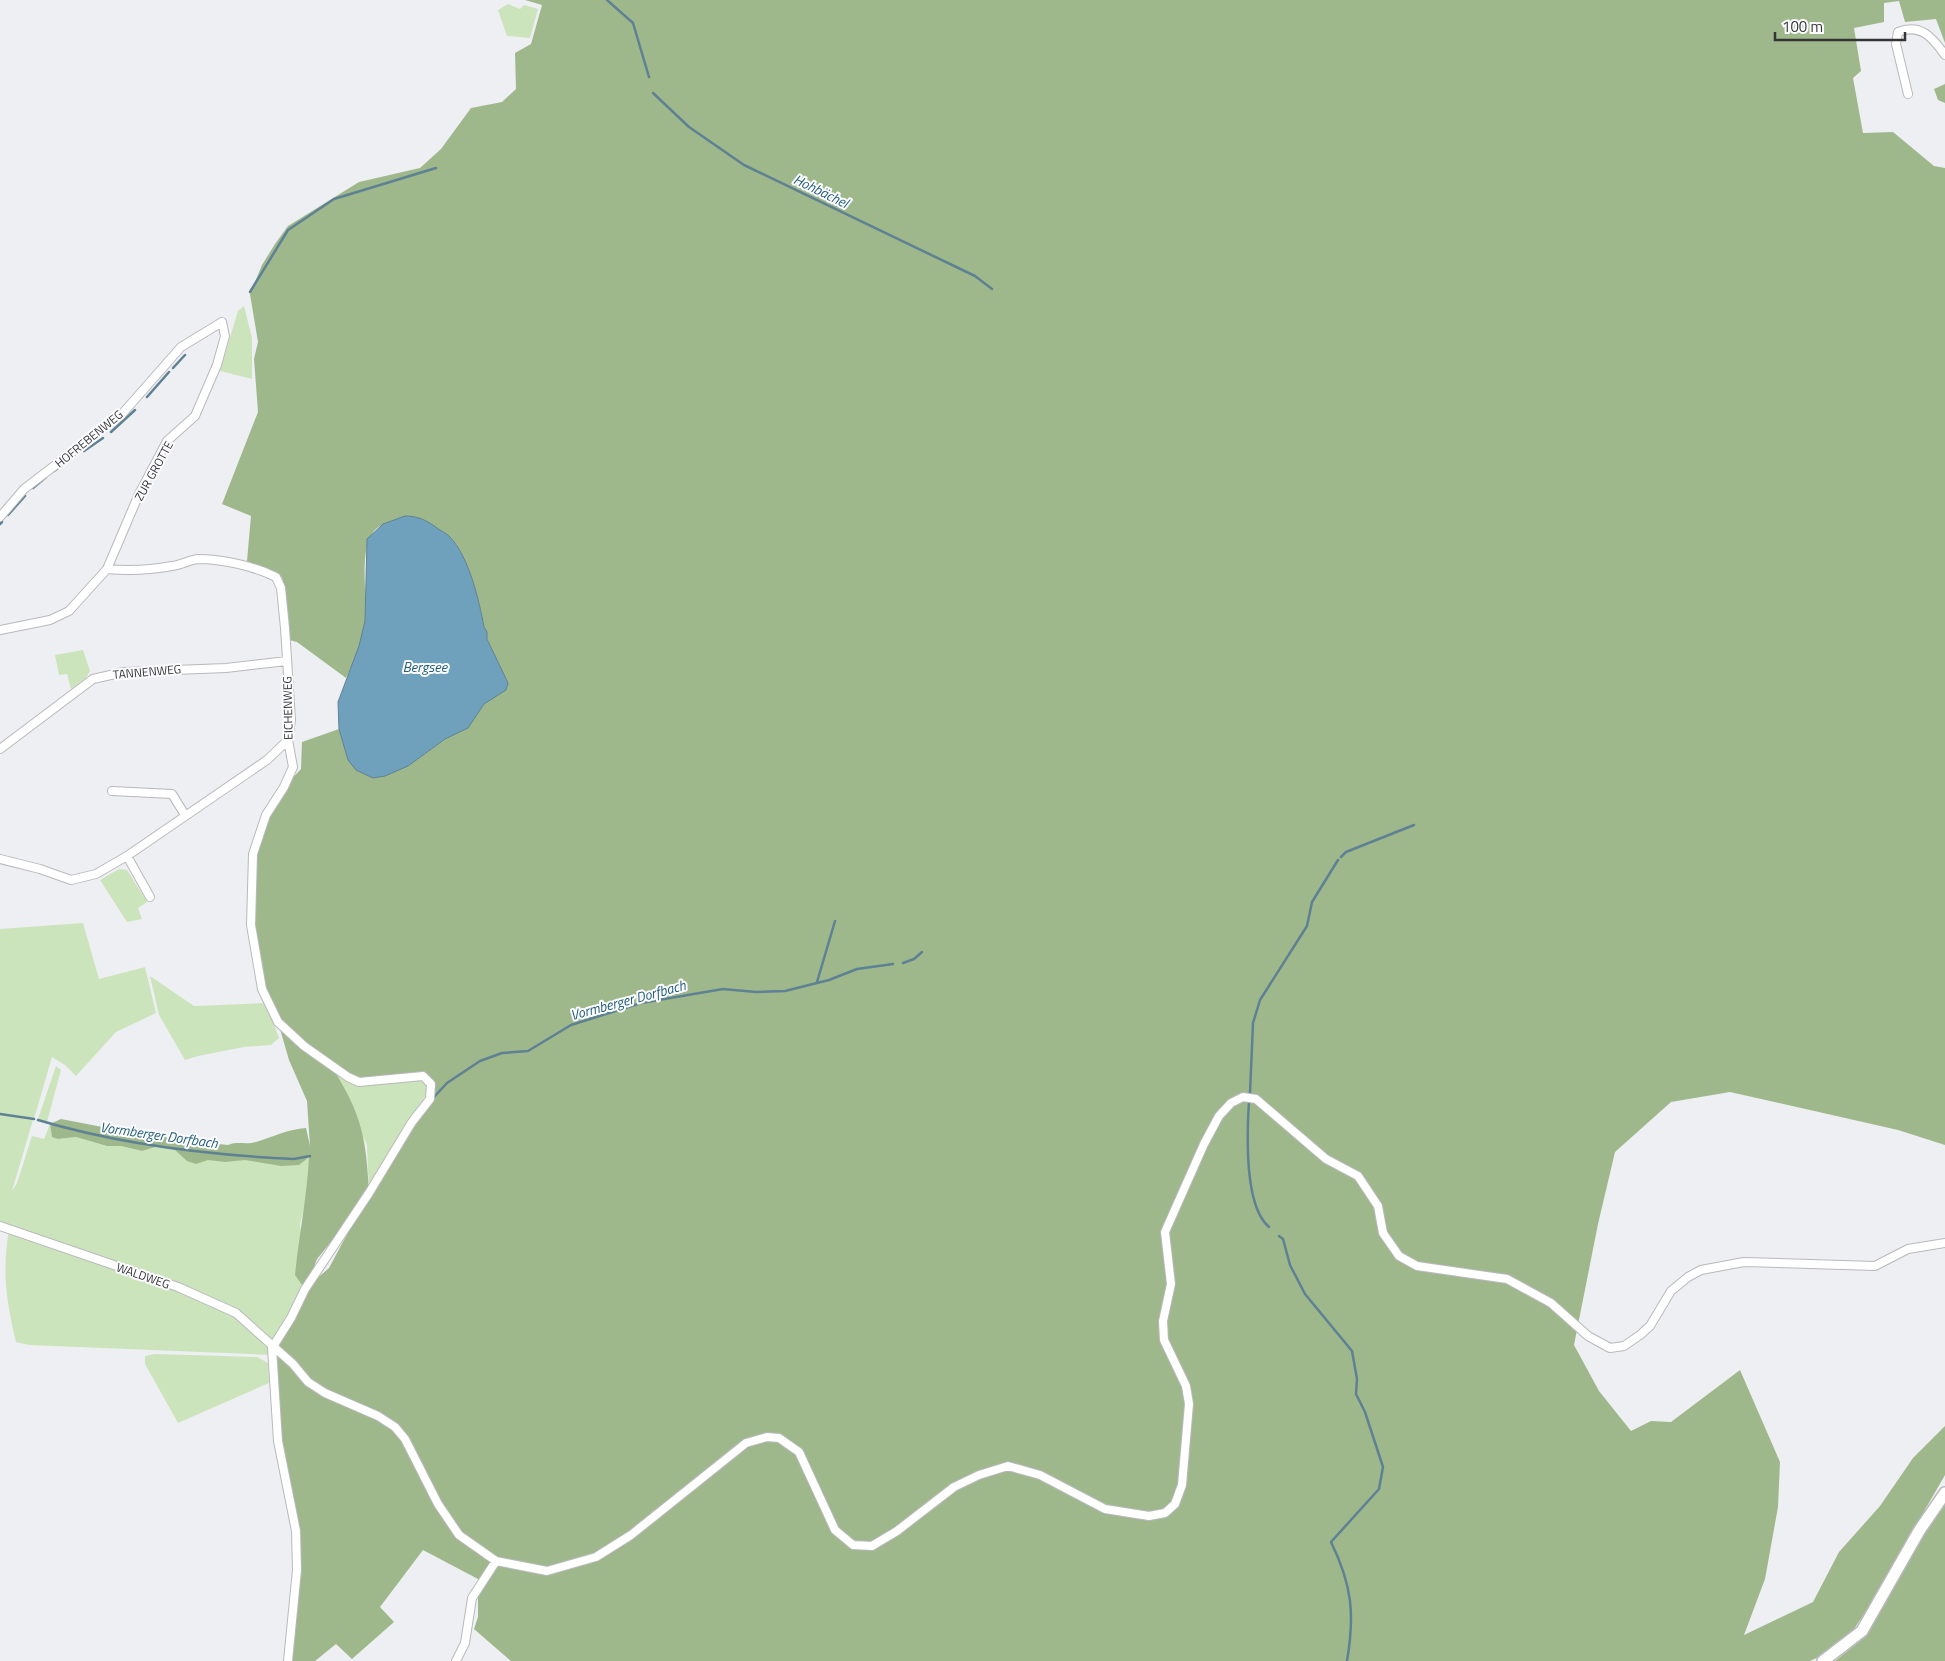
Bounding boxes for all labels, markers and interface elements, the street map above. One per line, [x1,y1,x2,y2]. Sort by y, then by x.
scale bar [1775,10,1905,42]
text: 100 m [1782,15,1823,38]
water label: Hohbächel [790,168,854,214]
street label: HOFREBENWEG [50,405,127,472]
street label: ZUR GROTTE [129,437,178,504]
water label: Bergsee [403,656,449,677]
street label: TANNENWEG [112,659,182,684]
street label: EICHENWEG [277,676,298,740]
water label: Vormberger Dorfbach [568,974,689,1025]
water label: Vormberger Dorfbach [99,1116,220,1153]
street label: WALDWEG [114,1258,173,1294]

